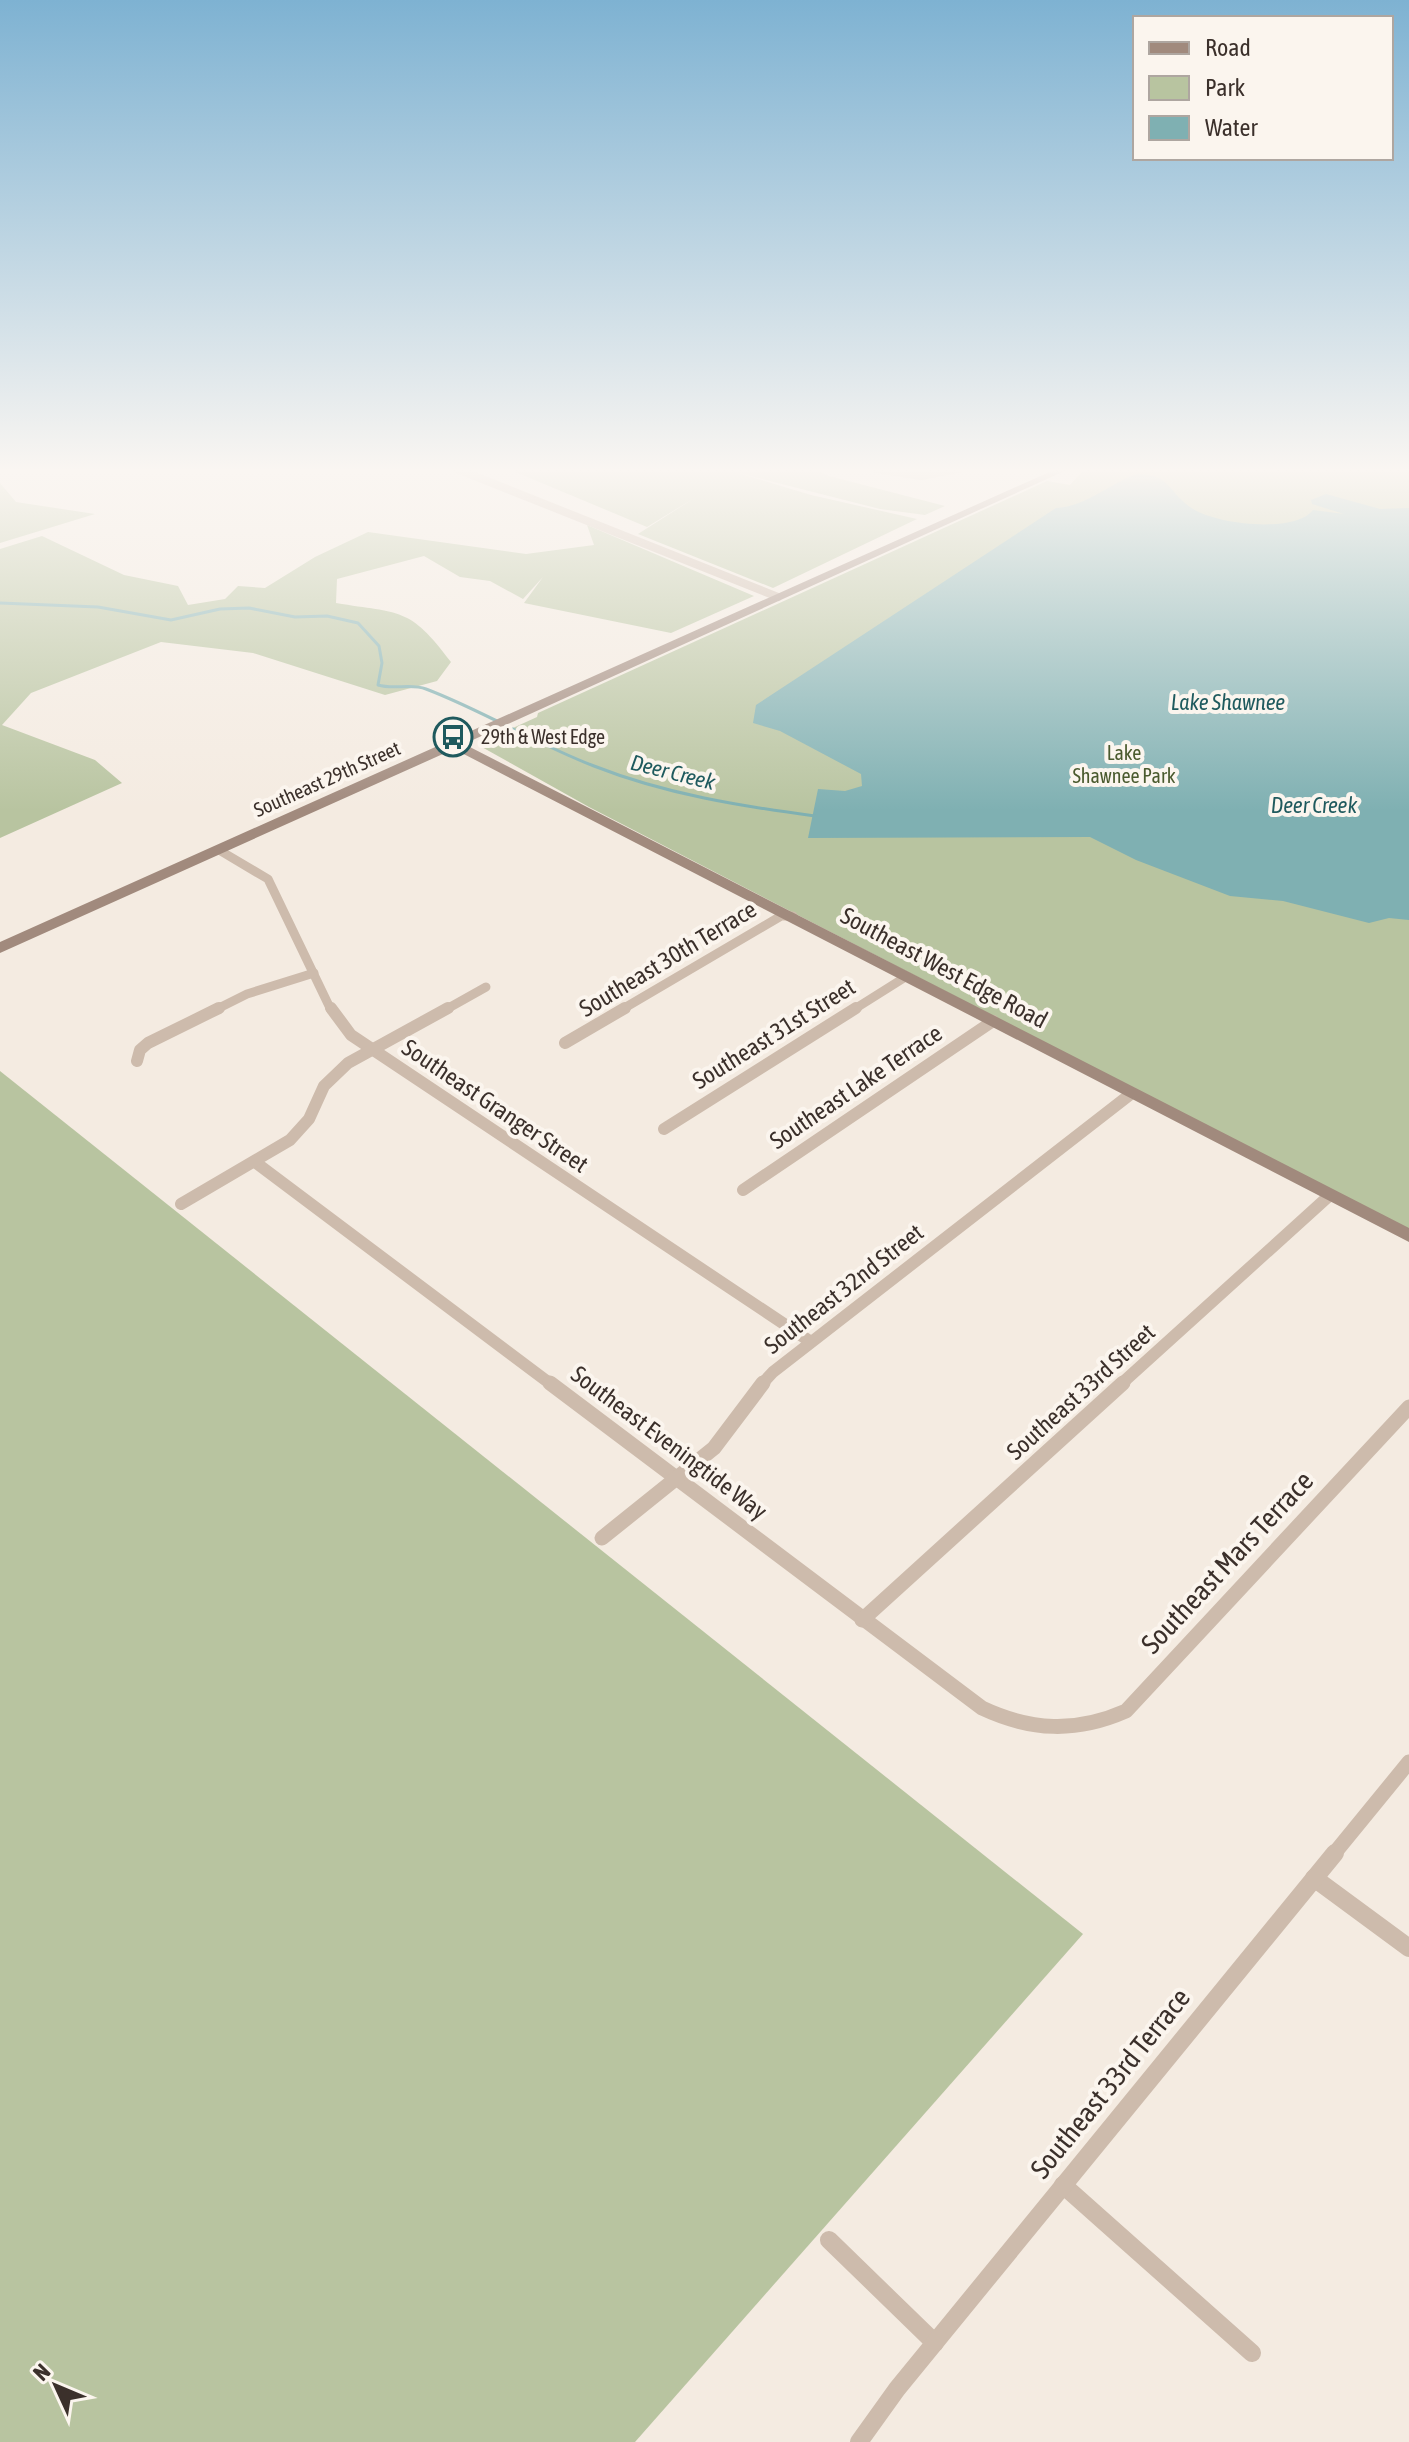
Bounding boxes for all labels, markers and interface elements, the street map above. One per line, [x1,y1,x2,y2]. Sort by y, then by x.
legend [1133,16,1393,160]
text: Road [1205,34,1251,61]
text: Park [1205,74,1246,101]
text: Water [1205,114,1258,141]
water label: Lake Shawnee [1171,689,1285,715]
bus stop icon: 29th & West Edge [432,716,474,758]
place label: 29th & West Edge [481,725,605,748]
street label: Southeast 29th Street [250,736,404,821]
park label: Lake Shawnee Park [1072,741,1176,787]
water label: Deer Creek [628,749,718,795]
water label: Deer Creek [1271,792,1357,818]
street label: Southeast 30th Terrace [575,895,761,1022]
street label: Southeast West Edge Road [836,902,1052,1033]
street label: Southeast 31st Street [688,973,860,1094]
street label: Southeast Lake Terrace [765,1019,947,1154]
street label: Southeast Granger Street [397,1033,593,1178]
street label: Southeast 32nd Street [759,1218,928,1359]
street label: Southeast 33rd Street [1001,1318,1160,1465]
street label: Southeast Eveningtide Way [566,1360,772,1525]
street label: Southeast Mars Terrace [1135,1465,1319,1659]
street label: Southeast 33rd Terrace [1024,1982,1196,2184]
north arrow [16,2346,96,2426]
text: N [28,2358,55,2386]

